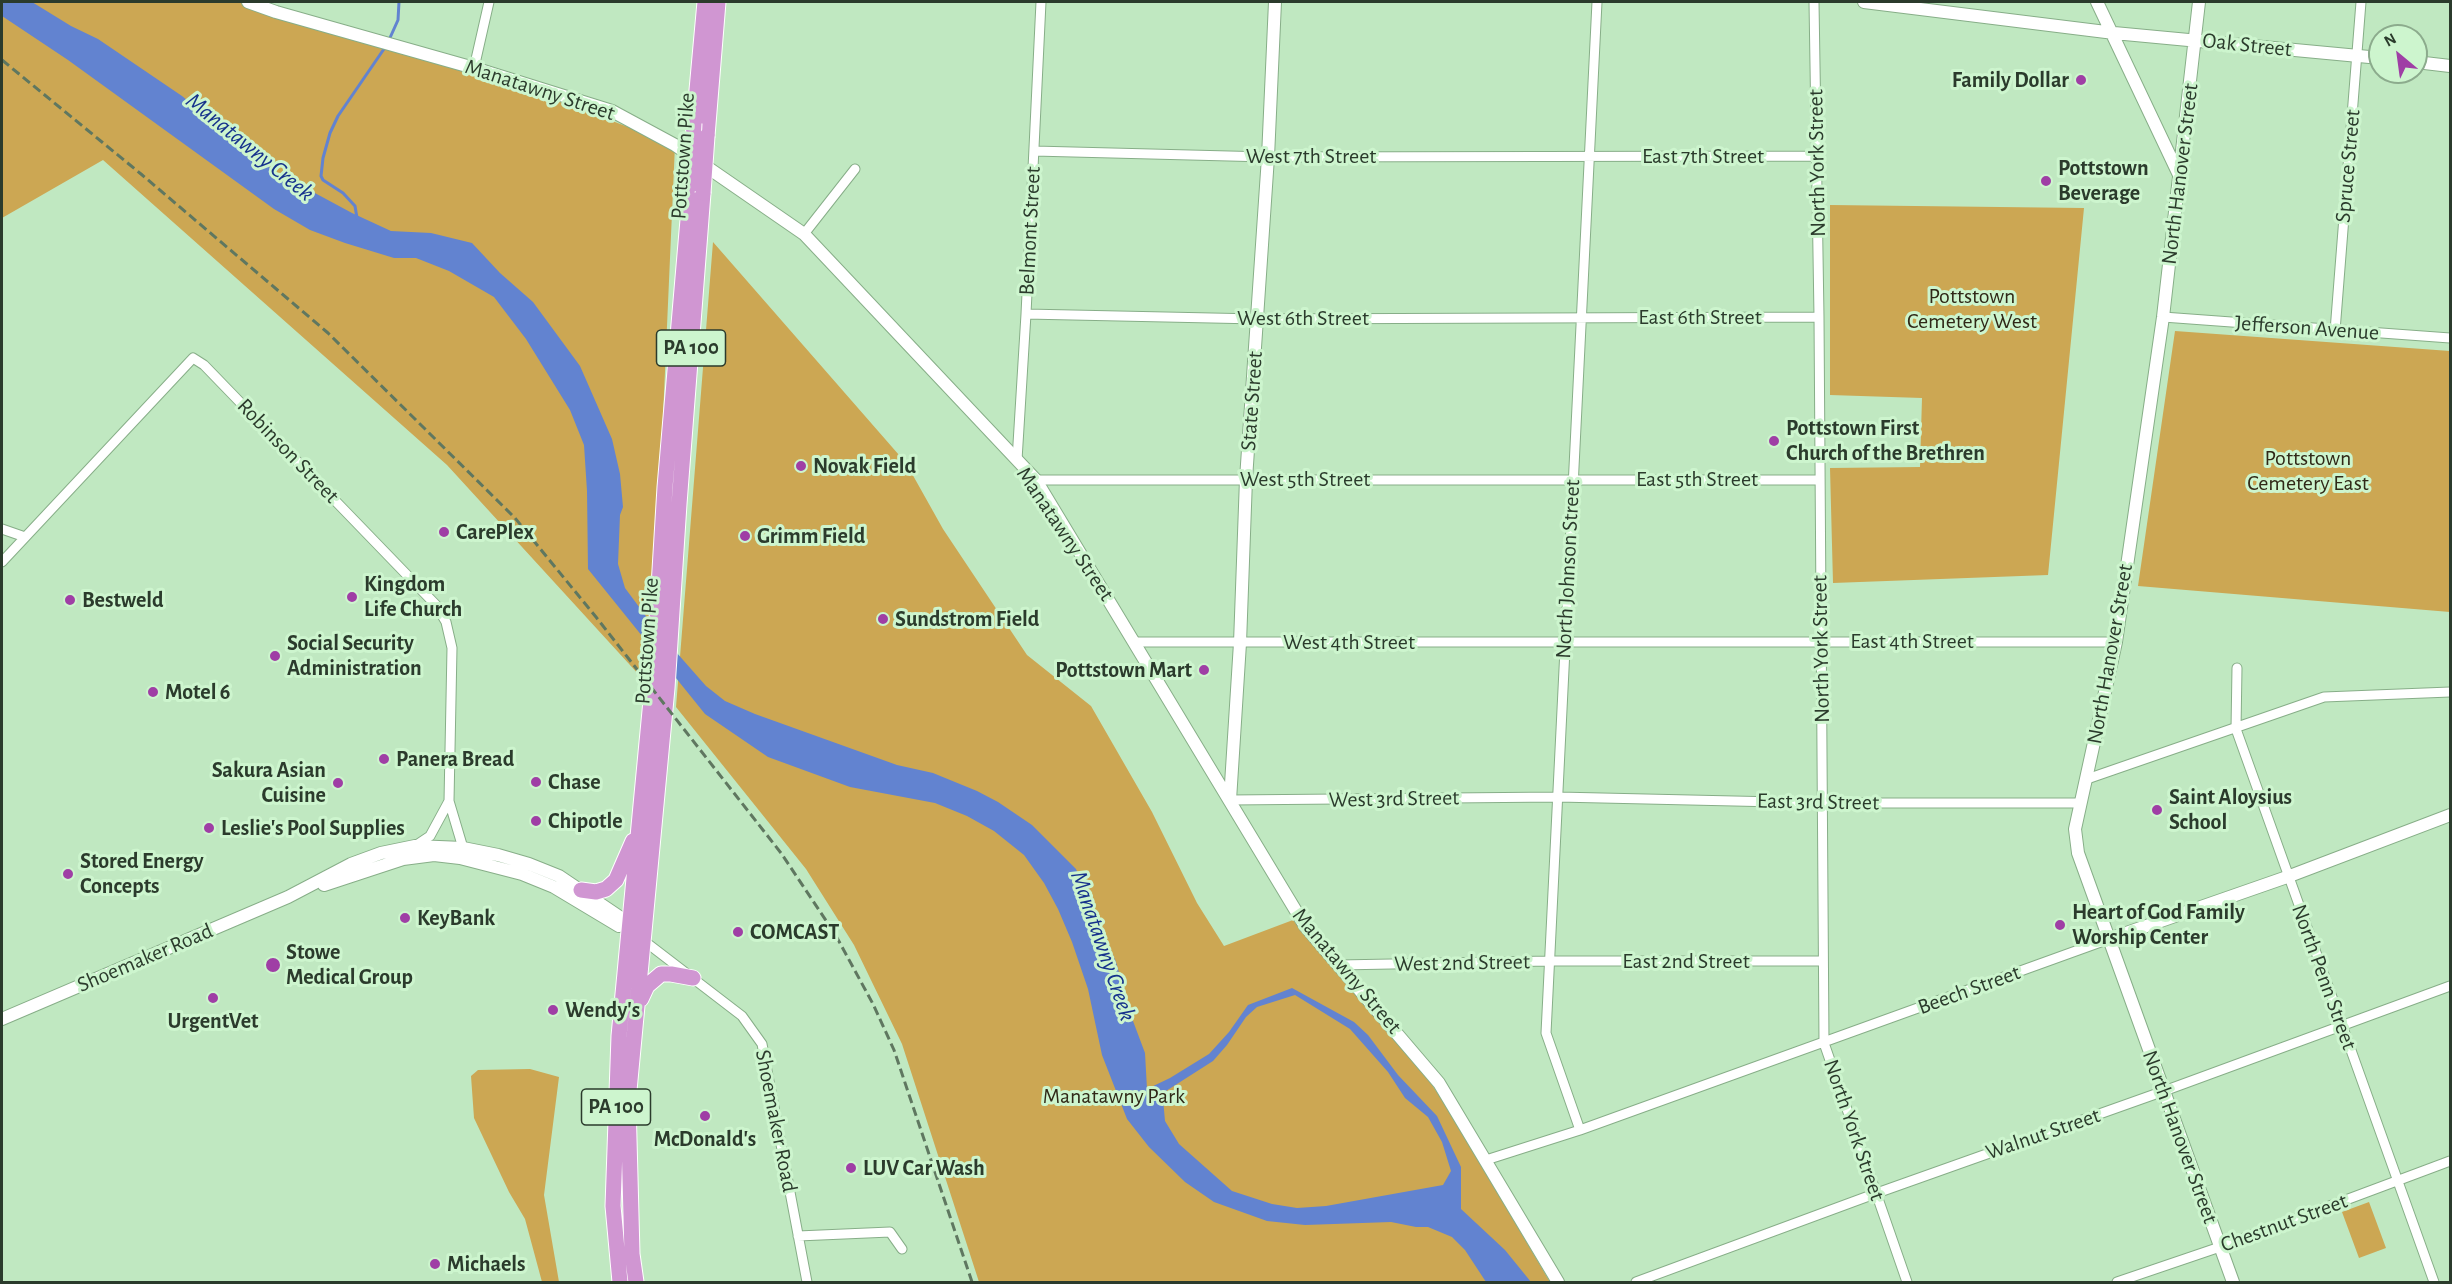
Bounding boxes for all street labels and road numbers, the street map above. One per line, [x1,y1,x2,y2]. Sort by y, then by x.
street label: Oak Street [2201,27,2293,63]
street label: Manatawny Street [462,53,618,127]
street label: North Hanover Street [2156,82,2204,266]
street label: North York Street [1803,89,1831,237]
street label: Pottstown Pike [665,92,701,220]
street label: Spruce Street [2330,108,2366,224]
street label: West 7th Street [1246,143,1376,169]
street label: East 7th Street [1642,143,1764,169]
street label: Belmont Street [1013,166,1047,296]
street label: East 6th Street [1638,304,1762,330]
street label: West 6th Street [1237,305,1369,331]
street label: Jefferson Avenue [2234,310,2380,346]
road number: PA 100 [656,330,726,366]
street label: State Street [1235,350,1269,452]
street label: Robinson Street [231,393,345,509]
street label: Manatawny Street [1010,462,1120,606]
street label: West 5th Street [1240,466,1370,492]
street label: East 5th Street [1636,466,1758,492]
street label: North Johnson Street [1550,479,1586,659]
street label: North Hanover Street [2081,562,2139,746]
street label: North York Street [1807,575,1835,723]
street label: Pottstown Pike [629,577,665,705]
street label: East 4th Street [1850,628,1974,654]
street label: West 4th Street [1283,629,1415,655]
street label: West 3rd Street [1328,785,1460,813]
street label: East 3rd Street [1757,788,1879,816]
street label: North Penn Street [2285,901,2363,1053]
street label: Manatawny Street [1287,903,1407,1039]
street label: Shoemaker Road [73,918,217,998]
street label: East 2nd Street [1622,948,1750,974]
street label: West 2nd Street [1394,949,1530,977]
street label: Beech Street [1914,959,2024,1021]
street label: Shoemaker Road [749,1047,803,1195]
street label: North Hanover Street [2136,1047,2224,1227]
street label: North York Street [1817,1056,1891,1204]
road number: PA 100 [582,1089,650,1125]
street label: Walnut Street [1982,1102,2104,1166]
street label: Chestnut Street [2217,1188,2351,1258]

